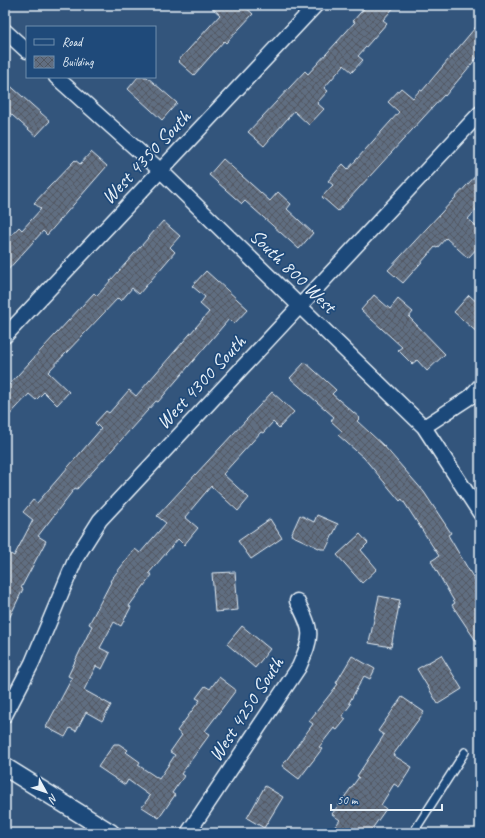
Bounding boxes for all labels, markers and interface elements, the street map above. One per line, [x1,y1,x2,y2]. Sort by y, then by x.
legend [26,26,156,78]
text: Road [62,34,84,50]
text: Building [62,54,94,70]
street label: West 4350 South [96,104,197,209]
street label: South 800 West [244,223,343,320]
street label: West 4300 South [151,329,252,434]
street label: West 4250 South [203,651,290,766]
north arrow [26,772,66,812]
scale bar [331,786,442,812]
text: N [45,791,61,807]
text: 50 m [337,792,359,808]

